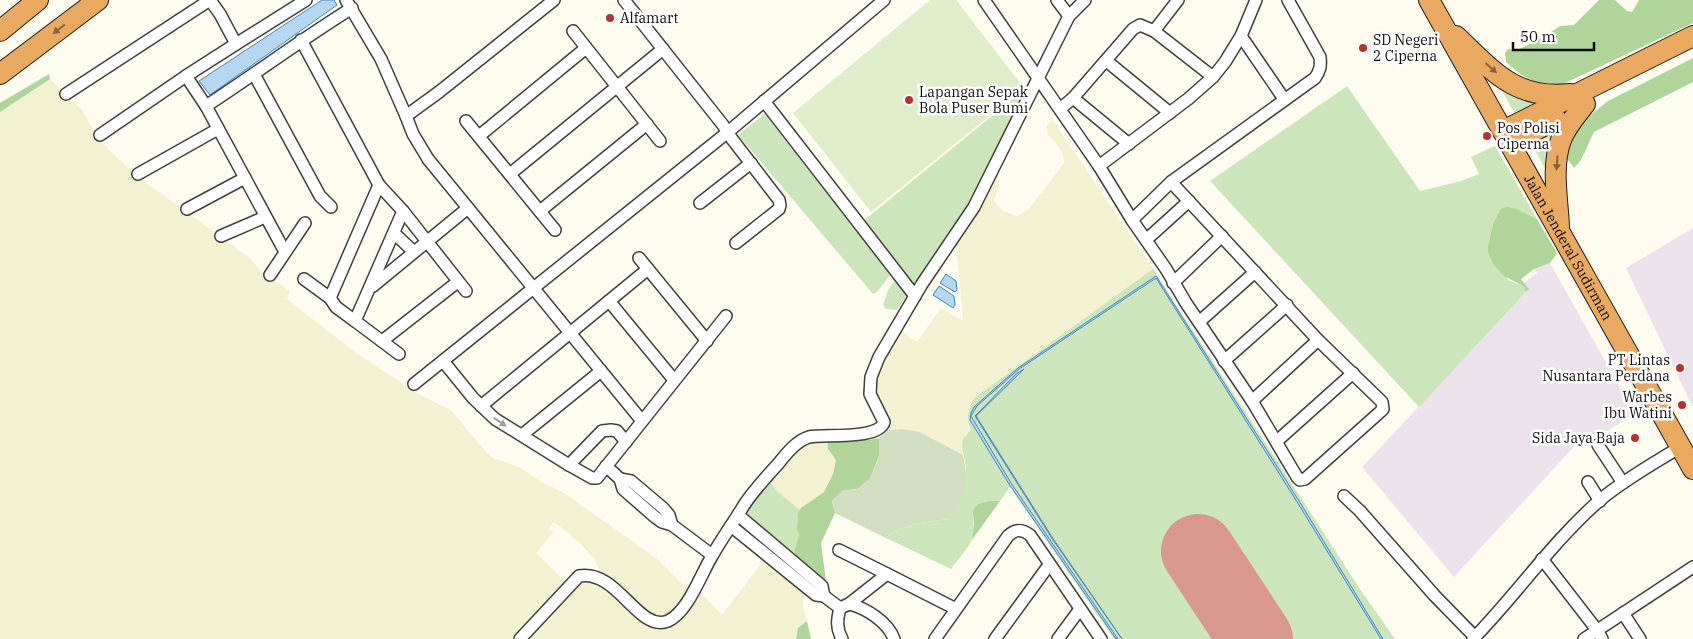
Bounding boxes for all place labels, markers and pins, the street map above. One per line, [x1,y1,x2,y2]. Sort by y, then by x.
place label: Alfamart [620,9,678,27]
marker: Alfamart [604,12,616,24]
place label: SD Negeri 2 Ciperna [1373,31,1438,65]
marker: SD Negeri 2 Ciperna [1357,42,1369,54]
place label: Lapangan Sepak Bola Puser Bumi [919,83,1029,117]
marker: Lapangan Sepak Bola Puser Bumi [903,94,915,106]
place label: Pos Polisi Ciperna [1497,119,1560,153]
marker: Pos Polisi Ciperna [1481,130,1493,142]
place label: PT Lintas Nusantara Perdana [1542,351,1670,385]
marker: PT Lintas Nusantara Perdana [1674,362,1686,374]
place label: Warbes Ibu Watini [1604,388,1672,422]
marker: Warbes Ibu Watini [1676,399,1688,411]
place label: Sida Jaya Baja [1532,429,1625,447]
marker: Sida Jaya Baja [1629,432,1641,444]

